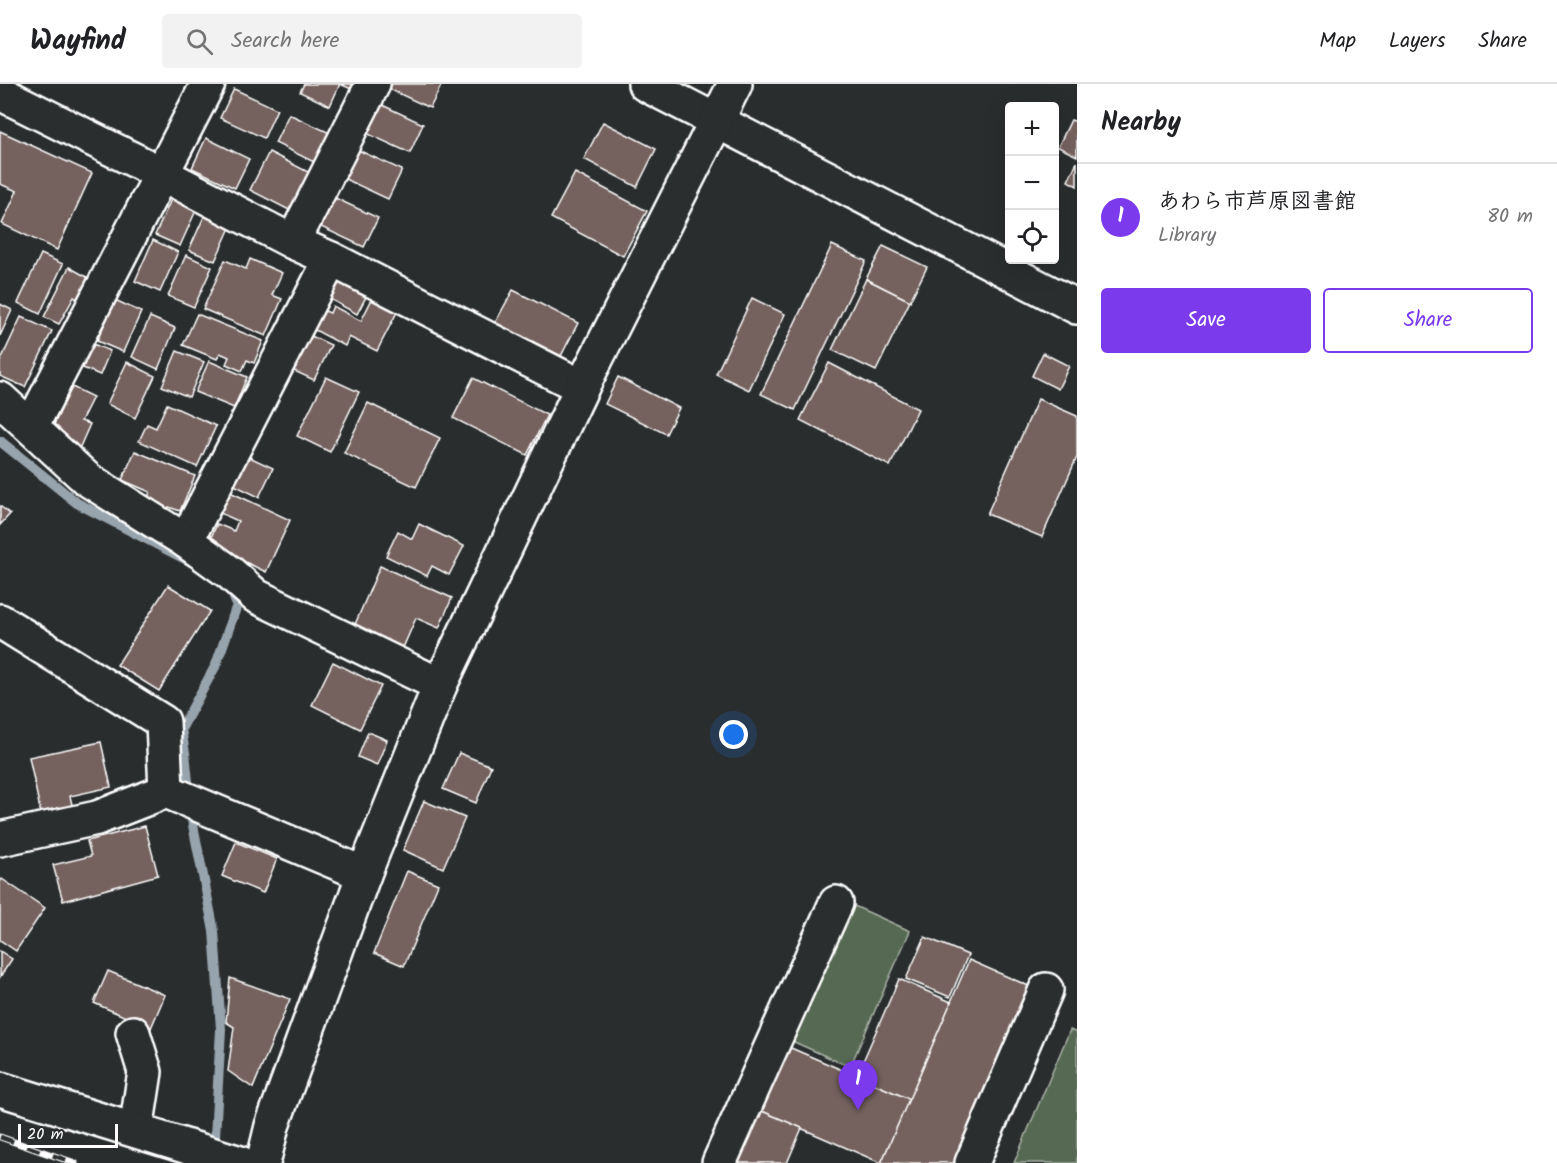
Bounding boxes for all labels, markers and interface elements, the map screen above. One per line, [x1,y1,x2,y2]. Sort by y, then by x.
search box [162,14,582,68]
text: Wayfind [30,19,126,64]
text: Search here [231,24,339,59]
icon: search [183,25,216,58]
text: Map [1319,25,1356,58]
text: Layers [1389,25,1445,58]
text: Share [1478,25,1527,58]
map controls [1005,102,1059,264]
button: + [1005,102,1059,156]
text: Nearby [1101,102,1181,144]
button: − [1005,156,1059,210]
text: あわら市芦原図書館 [1158,185,1356,220]
text: 1 [1117,201,1124,233]
text: 80 m [1487,201,1533,233]
button: locate [1005,210,1059,264]
text: Library [1158,220,1216,252]
button: Save [1101,288,1311,353]
button: Share [1323,288,1533,353]
your location [719,720,748,749]
pin: 1 [838,1060,878,1110]
scale bar [18,1121,118,1148]
text: 20 m [27,1122,63,1147]

